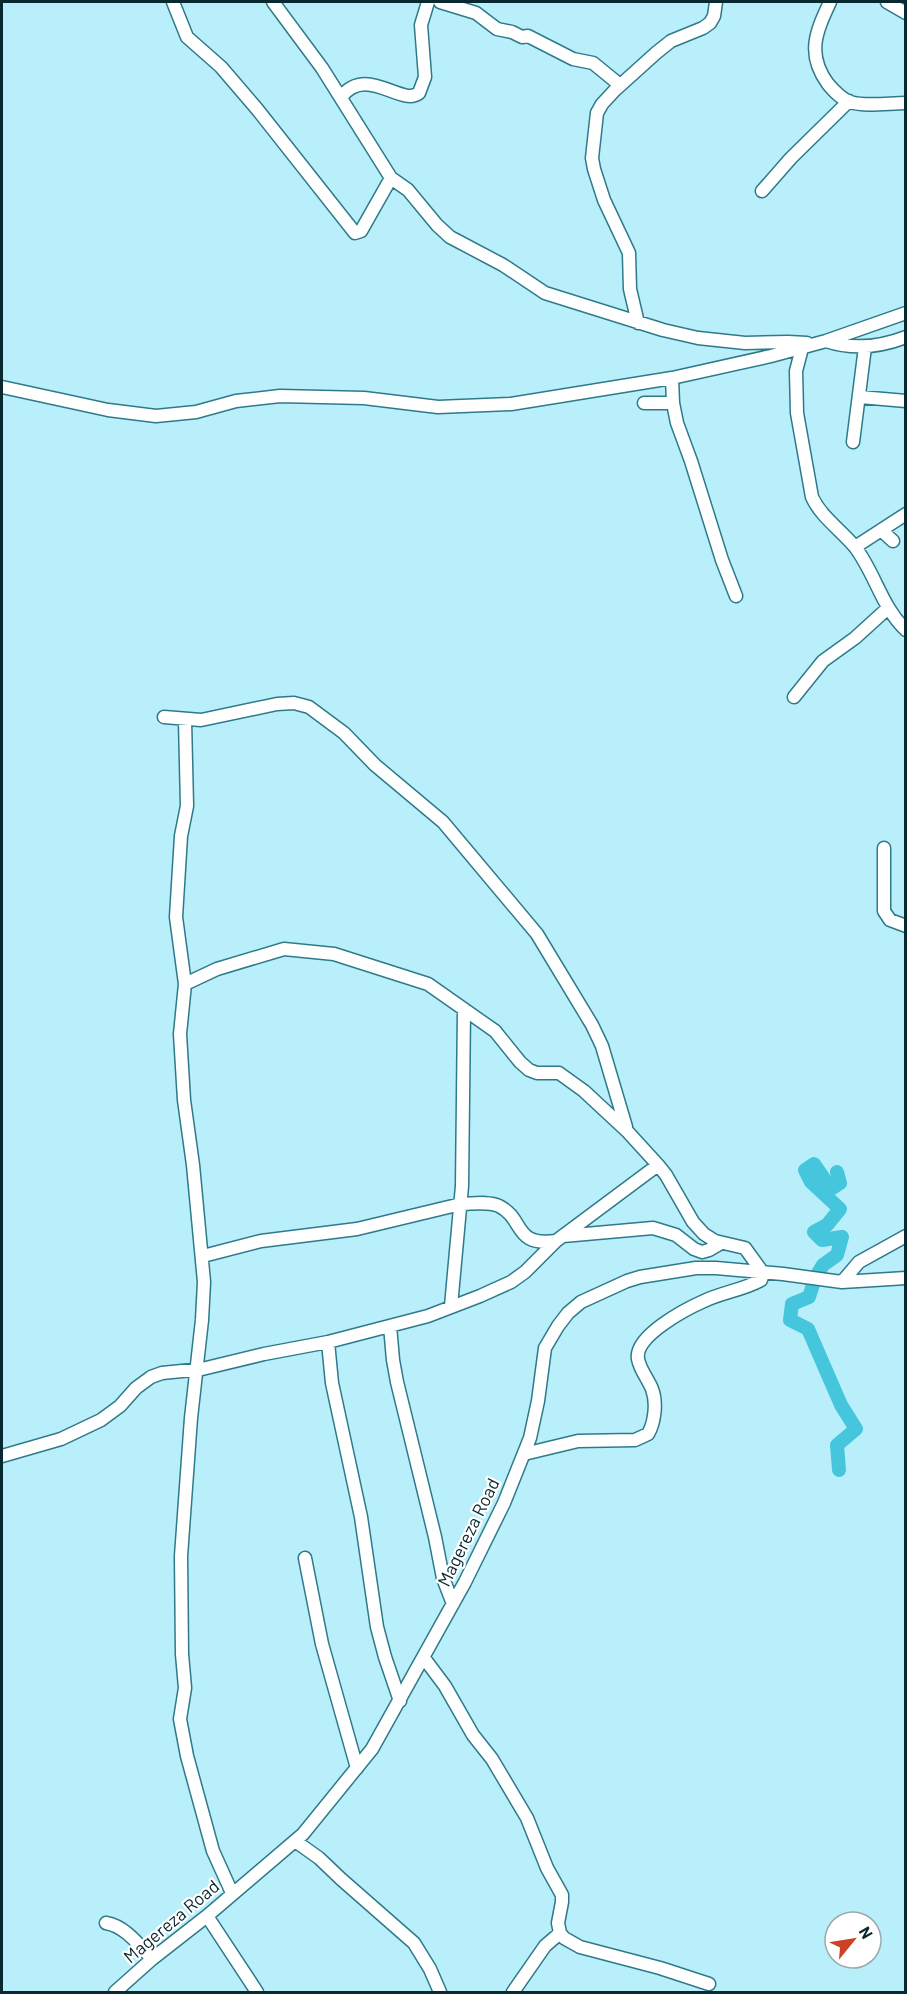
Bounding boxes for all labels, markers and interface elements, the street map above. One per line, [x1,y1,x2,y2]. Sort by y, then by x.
street label: Magereza Road [432,1474,504,1590]
street label: Magereza Road [119,1875,223,1967]
north arrow [823,1910,883,1970]
text: N [856,1923,877,1942]

